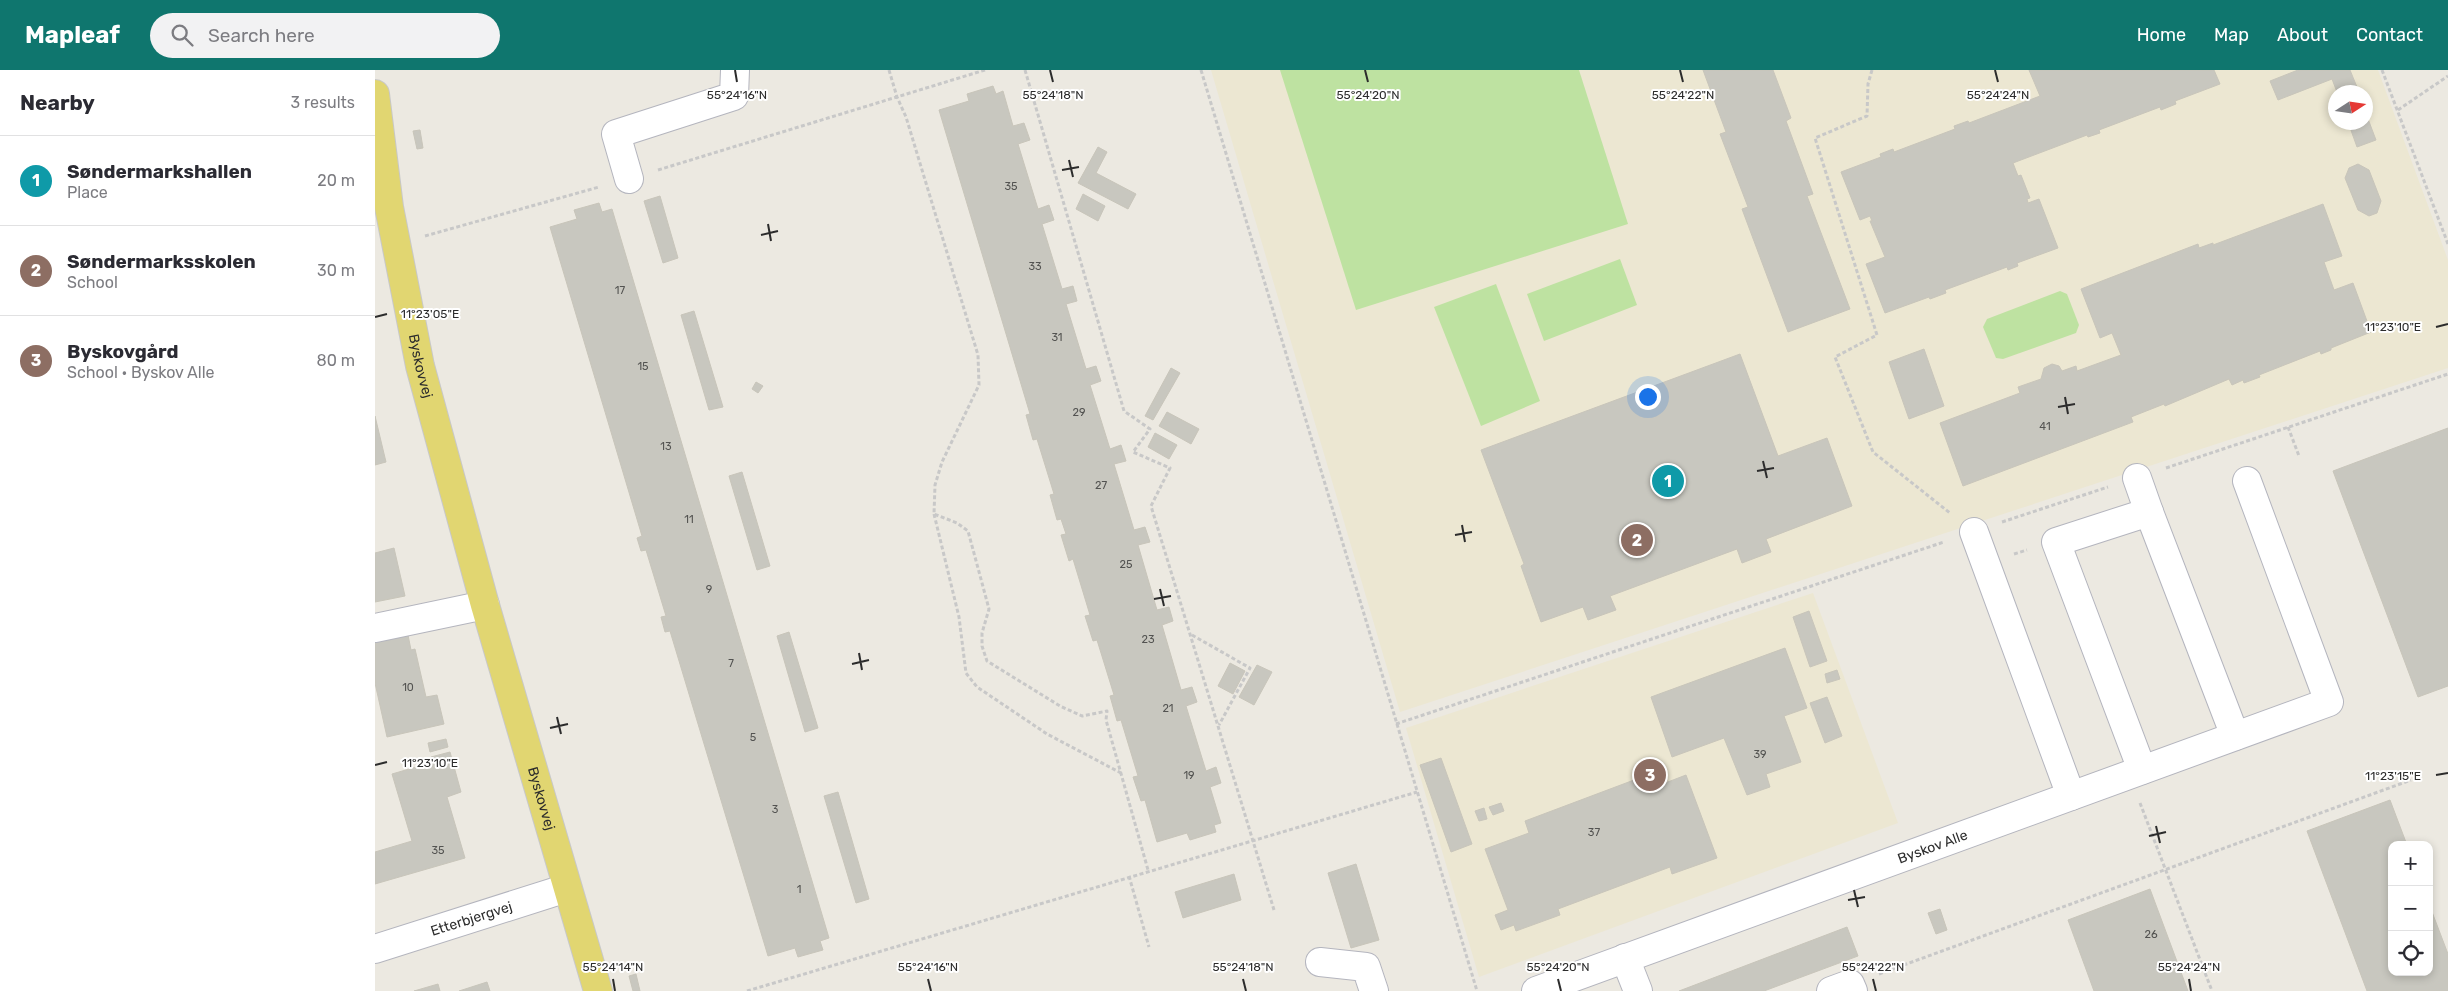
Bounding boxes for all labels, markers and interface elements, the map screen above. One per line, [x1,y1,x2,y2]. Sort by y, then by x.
search box [150,13,500,58]
text: Mapleaf [25,21,120,49]
icon: search [168,21,196,49]
text: Search here [208,24,315,47]
text: Home [2137,24,2186,46]
text: Map [2214,24,2249,46]
text: About [2277,24,2328,46]
text: Contact [2356,24,2423,46]
north arrow [2328,85,2373,130]
text: 55°24'16"N [707,88,767,102]
text: 55°24'18"N [1022,88,1084,102]
text: 55°24'20"N [1336,88,1400,102]
text: 55°24'22"N [1652,88,1714,102]
text: 55°24'24"N [1967,88,2029,102]
text: Nearby [20,90,95,115]
text: 3 results [290,93,355,112]
text: Søndermarkshallen [67,160,252,183]
text: 1 [32,171,40,190]
text: 20 m [317,171,355,190]
house number: 35 [1004,180,1018,193]
text: Place [67,183,108,202]
text: Søndermarksskolen [67,250,256,273]
house number: 33 [1028,260,1042,273]
text: 2 [31,261,41,280]
text: 30 m [317,261,355,280]
text: School [67,273,118,292]
house number: 17 [615,284,626,297]
text: 11°23'05"E [401,307,459,321]
text: 11°23'10"E [2365,320,2421,334]
house number: 31 [1051,331,1063,344]
street label: Byskovvej [405,332,437,400]
text: Byskovgård [67,340,179,363]
text: 3 [31,351,41,370]
text: 80 m [317,351,355,370]
house number: 15 [637,360,649,373]
text: School · Byskov Alle [67,363,214,382]
your location [1635,384,1661,410]
house number: 29 [1073,406,1085,419]
house number: 41 [2039,420,2051,433]
house number: 13 [660,440,672,453]
pin: 1 [1652,462,1684,500]
house number: 27 [1095,479,1107,492]
house number: 11 [684,513,694,526]
pin: 2 [1621,521,1653,559]
house number: 25 [1120,558,1133,571]
house number: 9 [706,583,712,596]
house number: 23 [1141,633,1155,646]
house number: 7 [728,657,734,670]
house number: 10 [402,681,414,694]
house number: 21 [1162,702,1174,715]
house number: 5 [750,731,757,744]
house number: 39 [1753,748,1767,761]
text: 11°23'10"E [402,756,458,770]
pin: 3 [1634,756,1666,794]
street label: Byskovvej [524,765,559,832]
house number: 19 [1183,769,1195,782]
text: 11°23'15"E [2365,769,2421,783]
house number: 3 [772,803,779,816]
house number: 37 [1588,826,1600,839]
street label: Byskov Alle [1895,826,1970,867]
map controls [2388,841,2433,976]
button: + [2388,841,2433,886]
house number: 35 [431,844,445,857]
house number: 1 [797,883,801,896]
button: − [2388,886,2433,931]
street label: Etterbjergvej [428,897,514,939]
house number: 26 [2144,928,2158,941]
button: locate [2388,931,2433,976]
text: 55°24'14"N [583,960,643,974]
text: 55°24'16"N [898,960,958,974]
text: 55°24'18"N [1212,960,1274,974]
text: 55°24'20"N [1526,960,1590,974]
text: 55°24'22"N [1842,960,1904,974]
text: 55°24'24"N [2158,960,2220,974]

